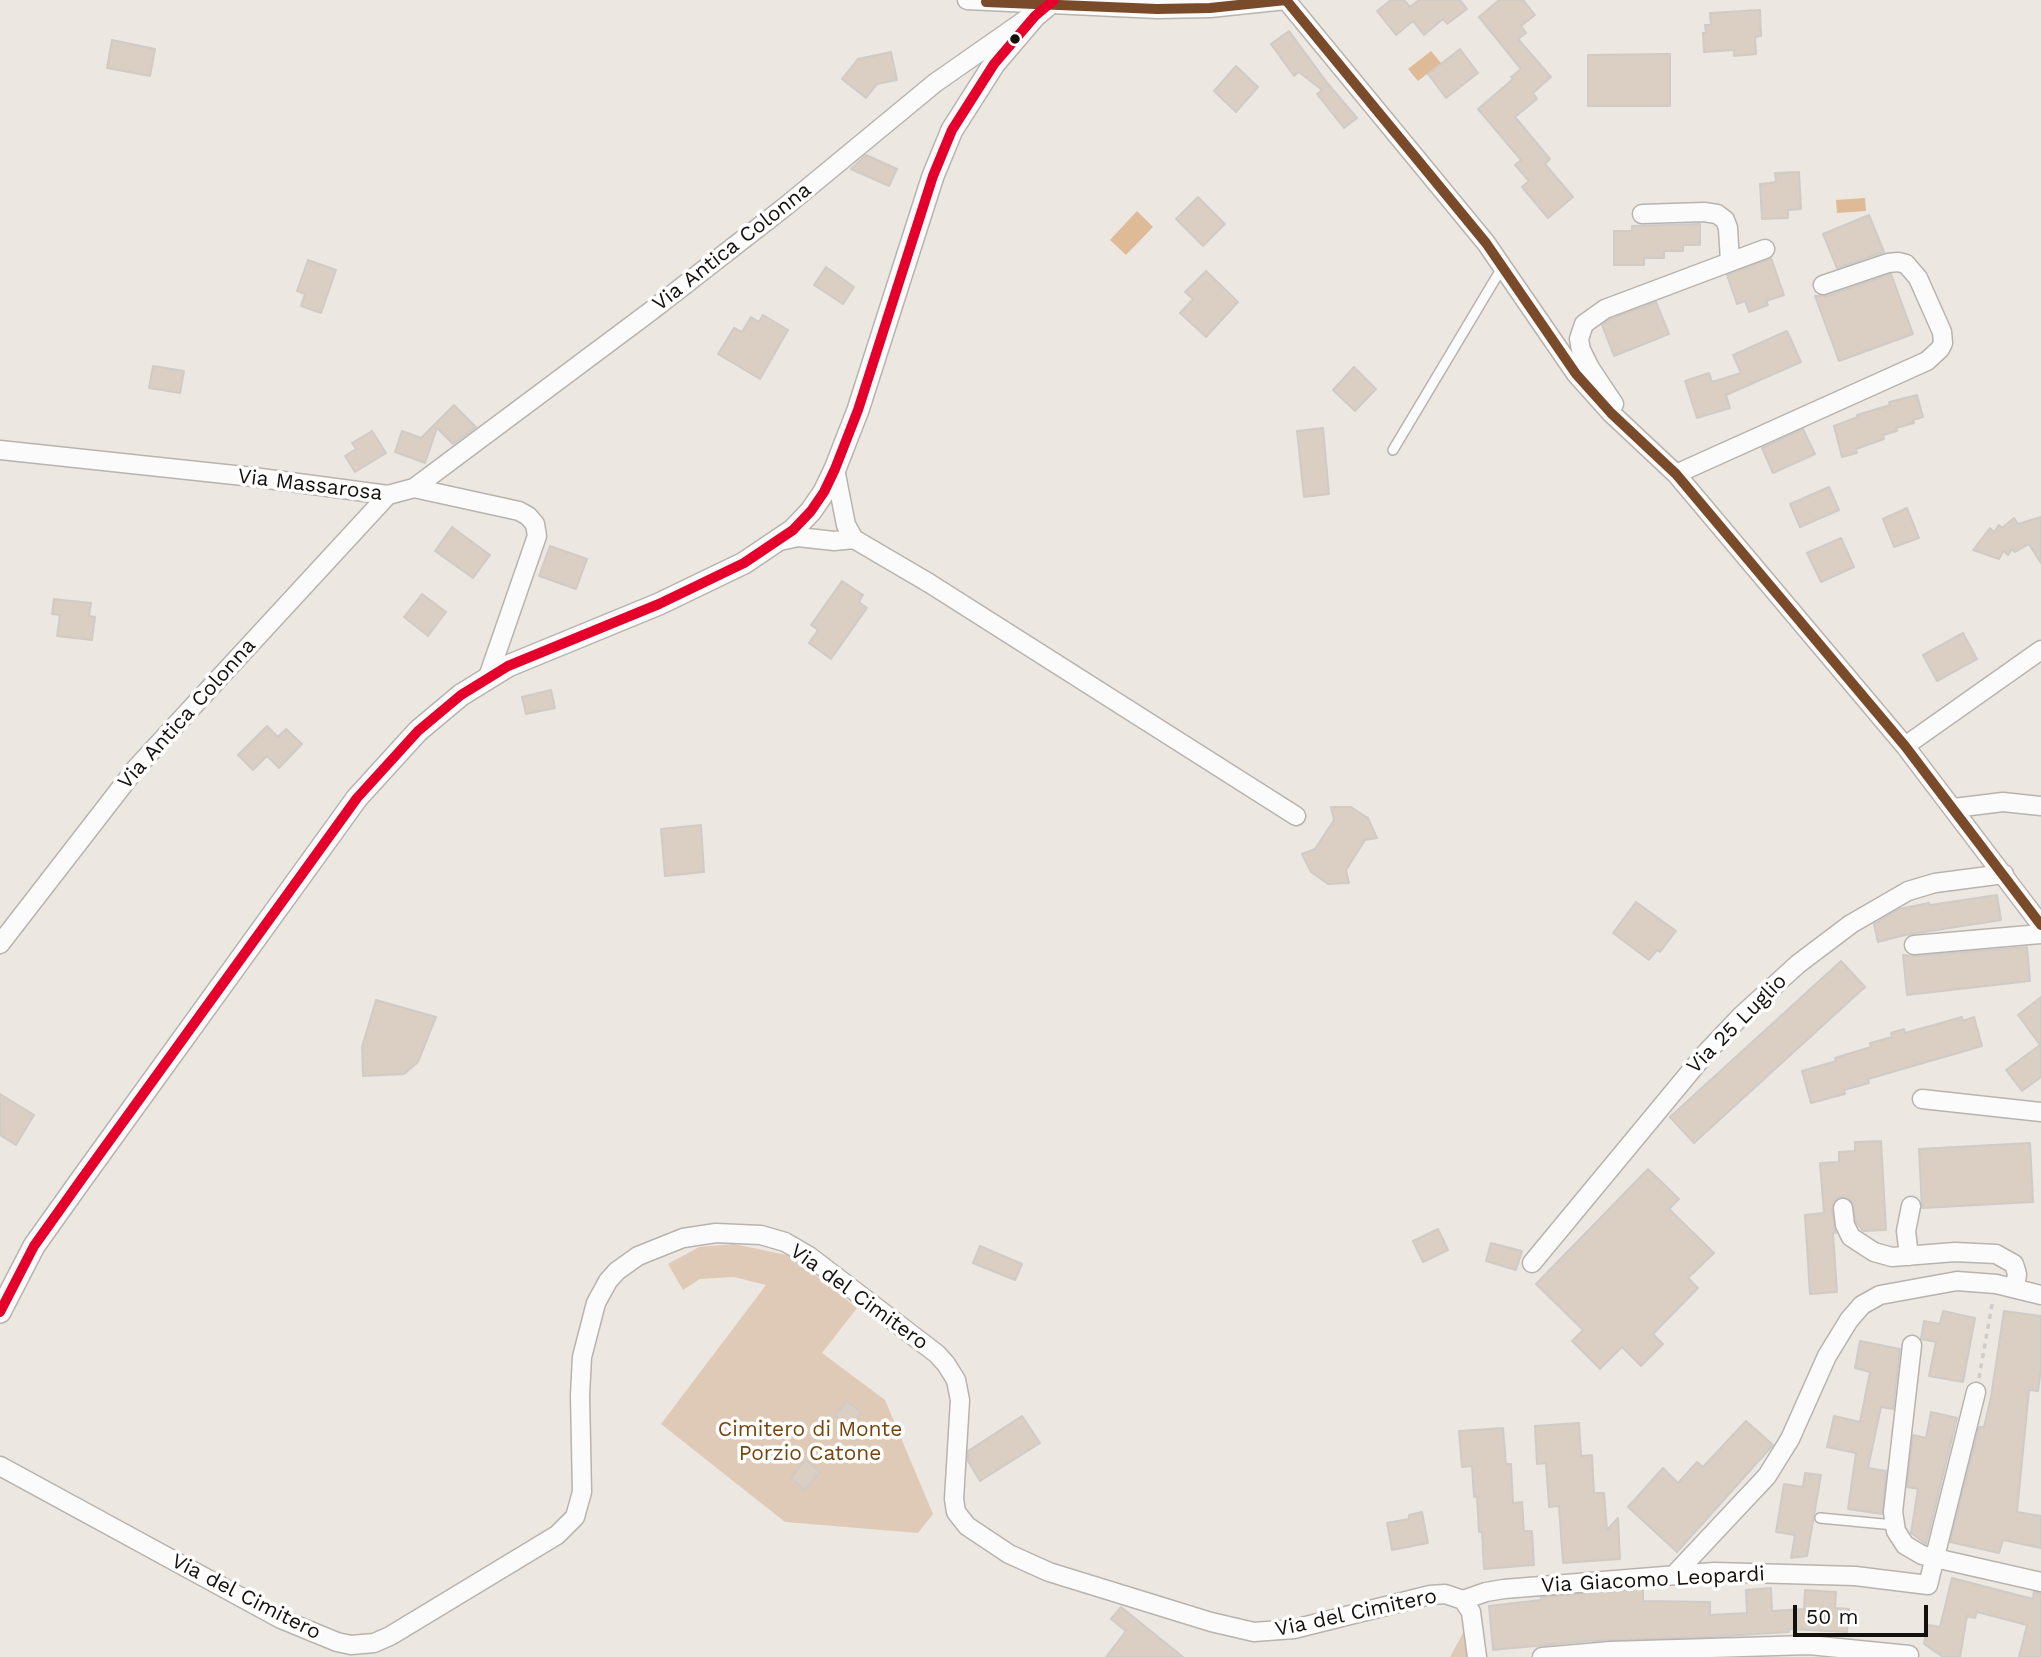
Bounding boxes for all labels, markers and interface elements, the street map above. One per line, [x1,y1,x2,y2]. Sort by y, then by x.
unlabelled marker [1008,32,1022,46]
street label: Via Antica Colonna [648,177,816,317]
street label: Via Massarosa [236,464,384,506]
street label: Via Antica Colonna [113,633,261,795]
street label: Via 25 Luglio [1682,969,1792,1079]
street label: Via del Cimitero [785,1238,933,1356]
park label: Cimitero di Monte Porzio Catone [718,1417,902,1467]
street label: Via del Cimitero [167,1548,325,1646]
street label: Via Giacomo Leopardi [1540,1562,1766,1598]
street label: Via del Cimitero [1273,1584,1439,1642]
scale bar [1796,1590,1931,1634]
text: 50 m [1806,1604,1858,1629]

